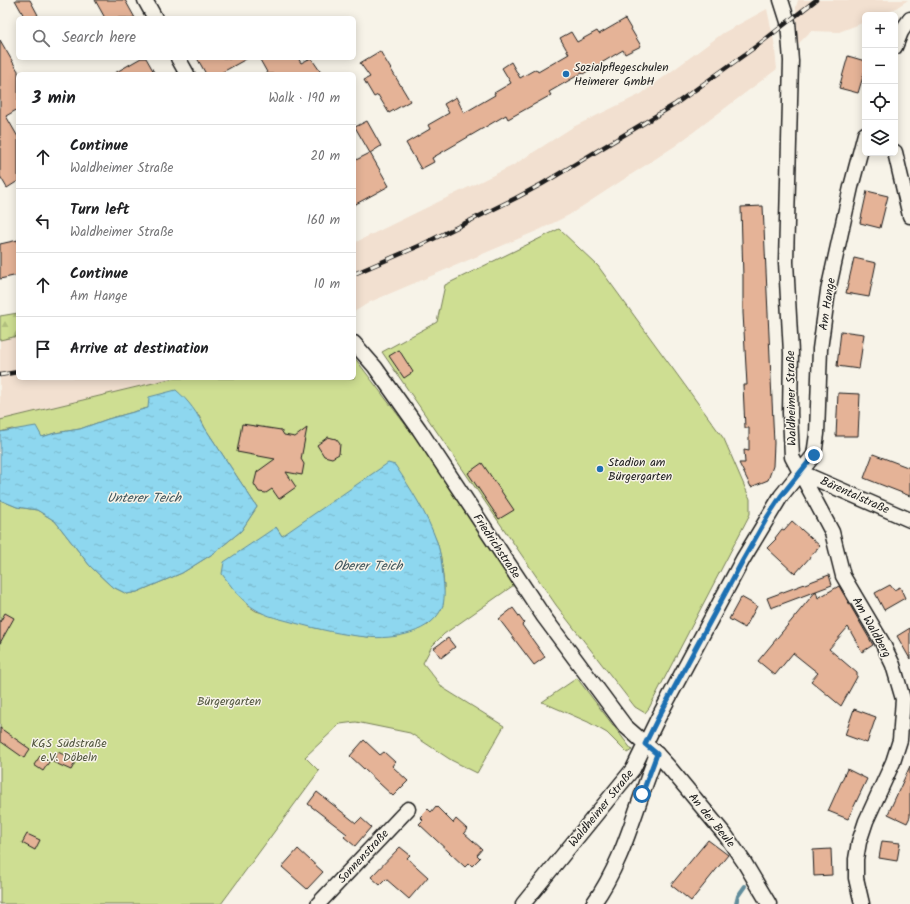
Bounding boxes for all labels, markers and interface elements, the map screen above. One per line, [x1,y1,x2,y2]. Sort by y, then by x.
map controls [862,12,898,156]
button: + [862,12,898,48]
search box [16,16,356,60]
text: Search here [62,26,136,50]
icon: search [30,27,52,49]
button: − [862,48,898,84]
place label: Sozialpflegeschulen Heimerer GmbH [574,58,669,91]
marker: Sozialpflegeschulen Heimerer GmbH [561,69,571,79]
button: locate [862,84,898,120]
text: 3 min [32,85,76,112]
text: Walk · 190 m [268,88,340,109]
button: layers [862,120,898,156]
text: Continue [70,134,128,158]
icon: ahead [32,146,54,168]
text: 20 m [310,146,340,167]
text: Waldheimer Straße [70,158,173,179]
text: Turn left [70,198,130,222]
icon: left [32,210,54,232]
text: 160 m [307,210,340,231]
text: Waldheimer Straße [70,222,173,243]
text: Continue [70,262,128,286]
icon: ahead [32,274,54,296]
text: 10 m [314,274,340,295]
street label: Am Hange [814,276,841,332]
text: Am Hange [70,286,127,307]
text: Arrive at destination [70,337,209,361]
icon: arrive [32,338,54,360]
street label: Waldheimer Straße [781,350,802,446]
route end [805,446,823,464]
place label: Stadion am Bürgergarten [608,453,672,486]
marker: Stadion am Bürgergarten [595,464,605,474]
street label: Bärentalstraße [817,472,893,519]
water label: Unterer Teich [107,488,182,509]
street label: Friedrichstraße [468,510,526,583]
water label: Oberer Teich [334,556,404,577]
street label: Am Waldberg [847,593,896,661]
park label: Bürgergarten [197,692,261,711]
park label: KGS Südstraße e.V. Döbeln [31,734,107,767]
street label: Waldheimer Straße [564,765,639,851]
route start [633,785,651,803]
street label: An der Beule [684,789,740,852]
street label: Sonnenstraße [333,824,394,888]

